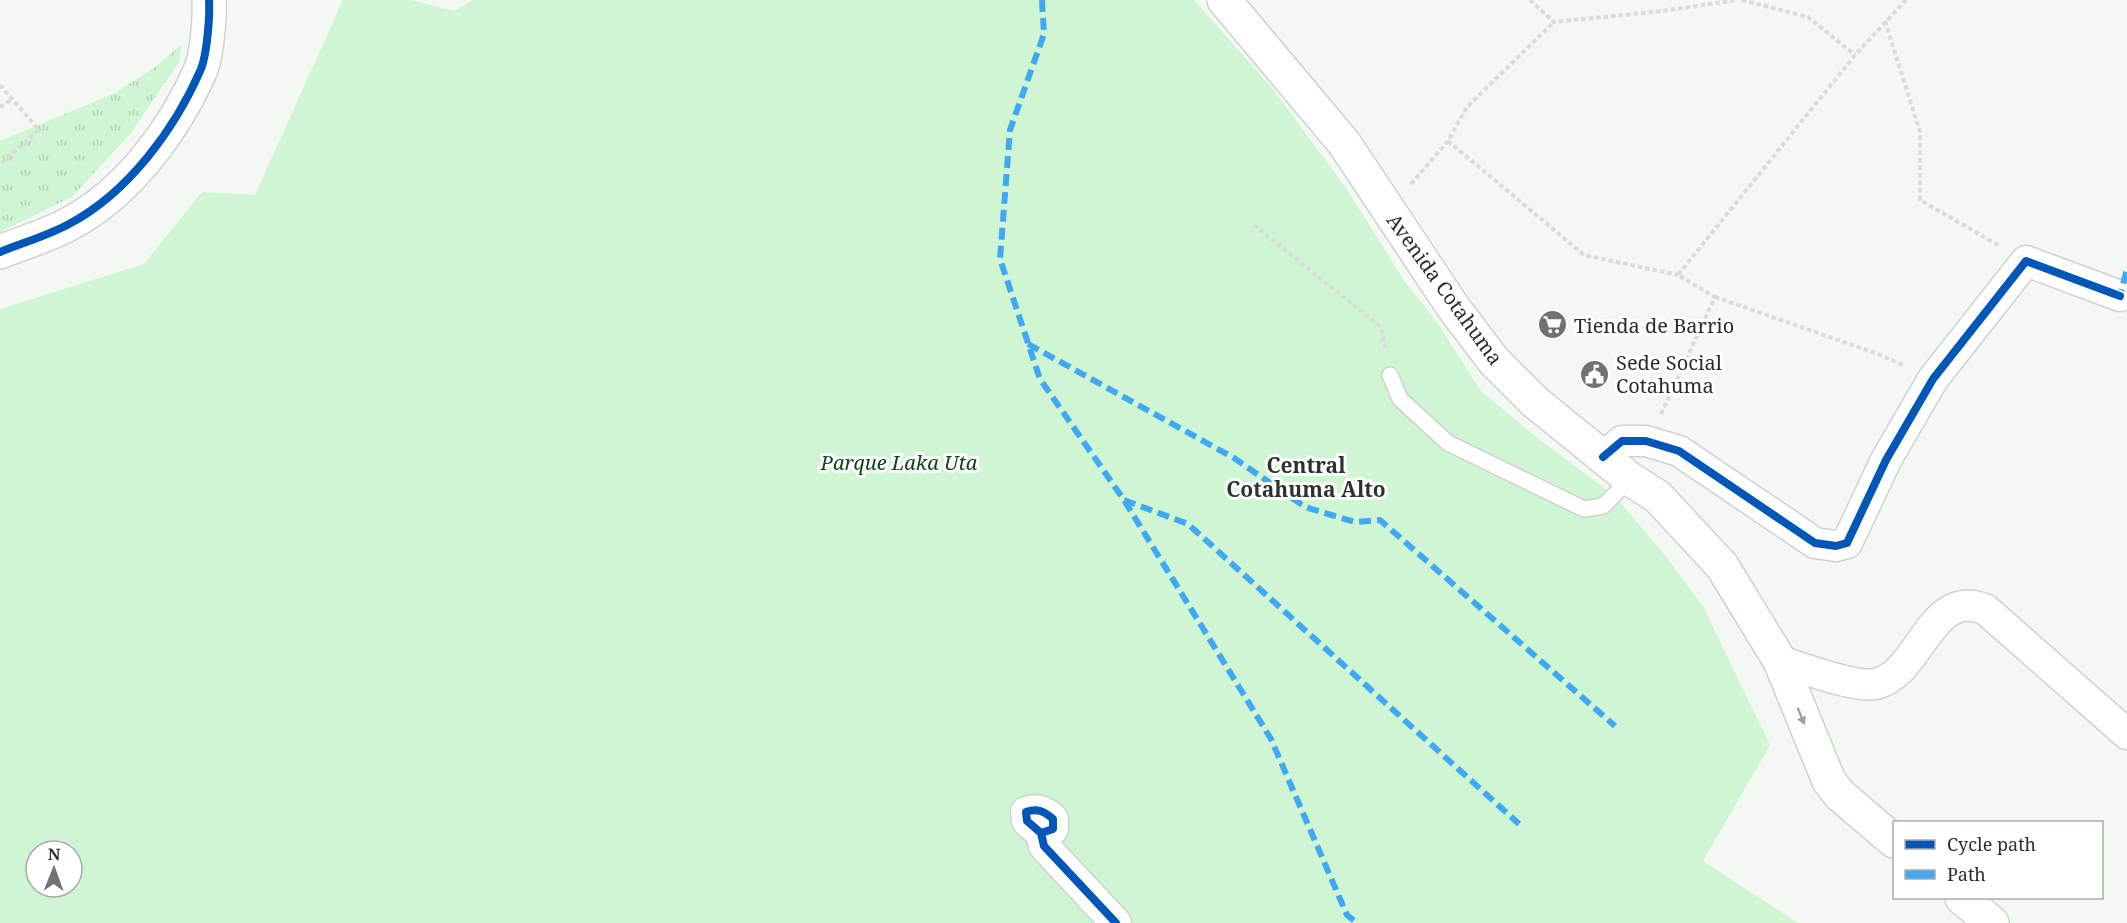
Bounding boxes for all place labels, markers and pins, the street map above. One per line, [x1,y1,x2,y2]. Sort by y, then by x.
supermarket icon: Tienda de Barrio [1537,309,1569,341]
place label: Tienda de Barrio [1574,312,1734,339]
place label: Sede Social Cotahuma [1616,349,1722,399]
public building icon: Sede Social Cotahuma [1579,358,1611,390]

